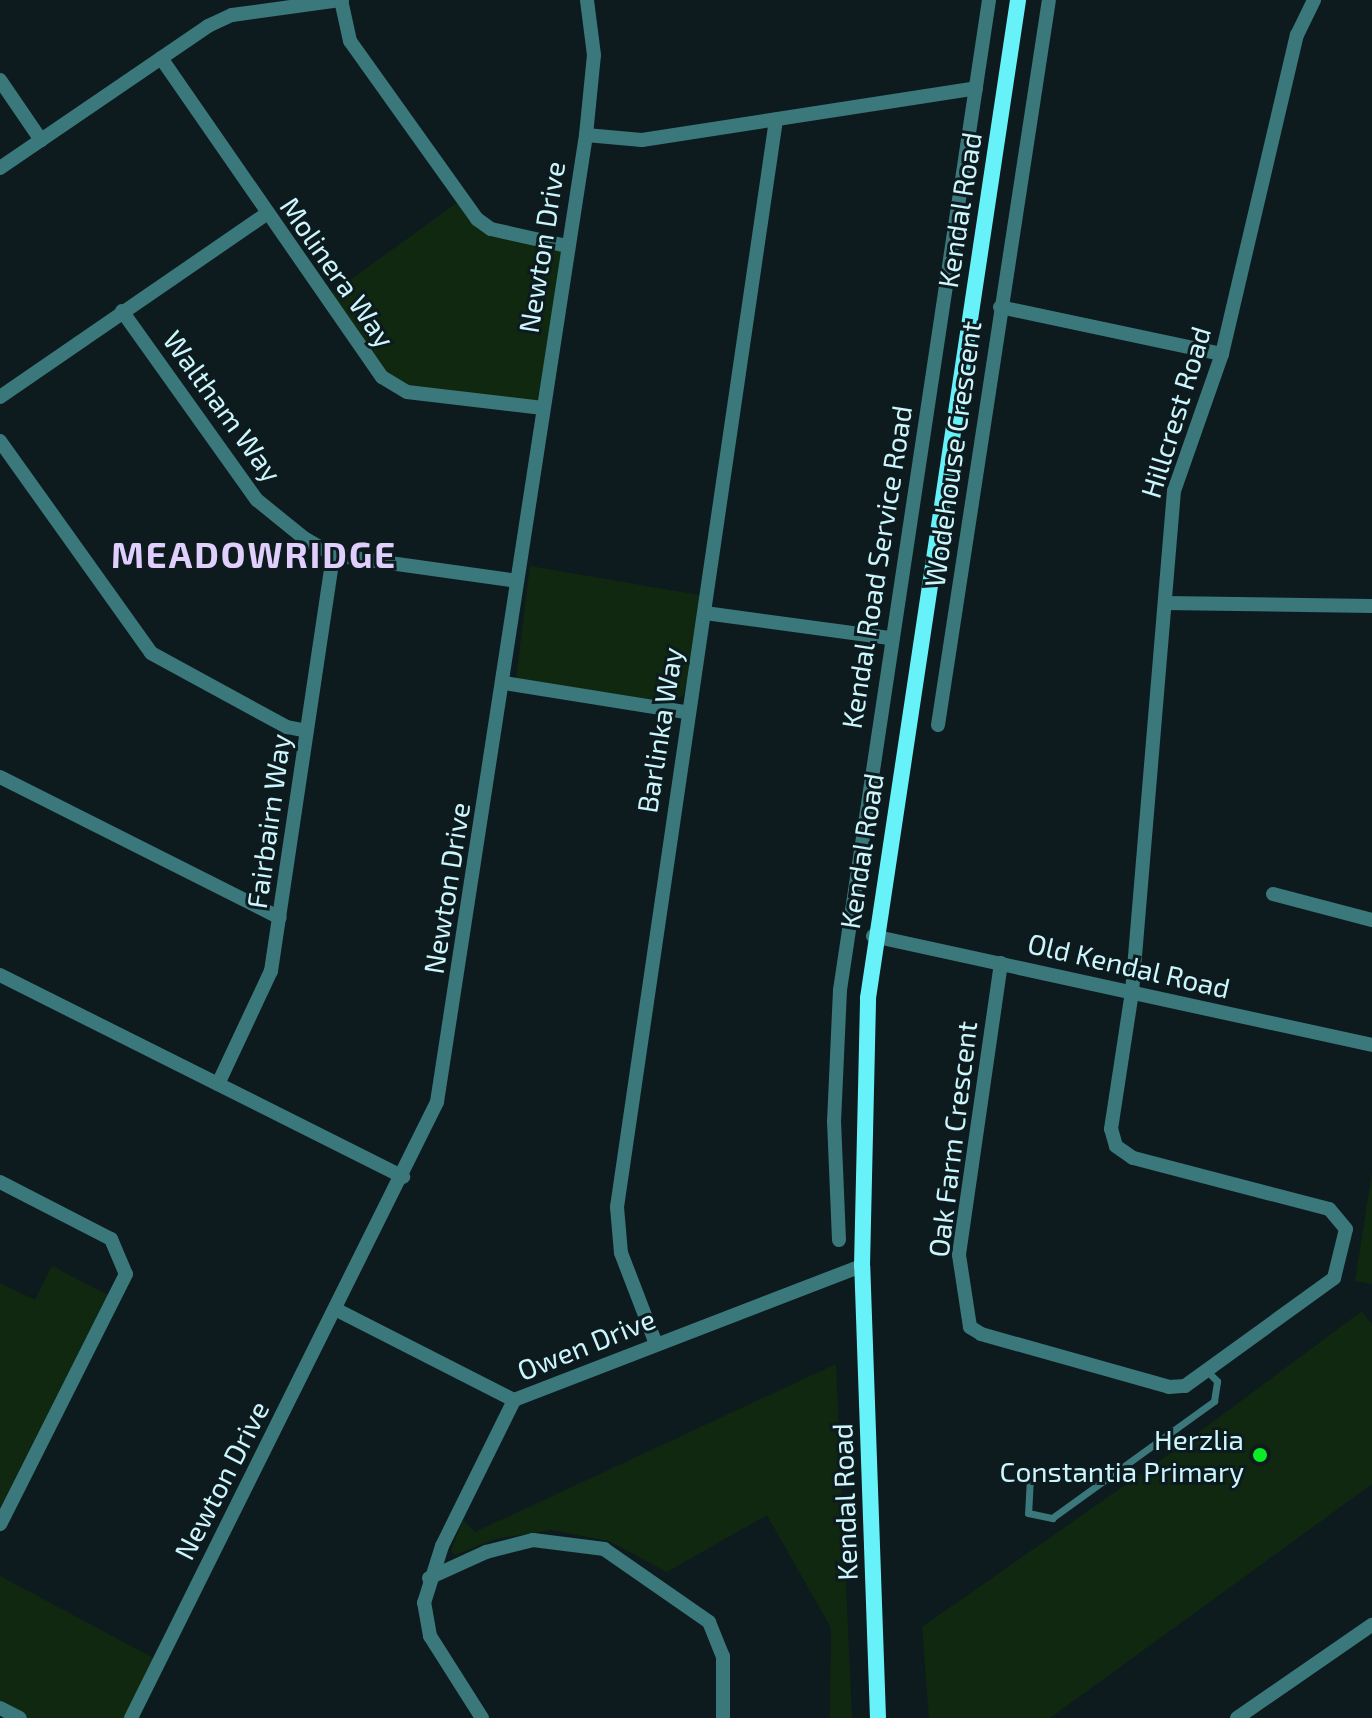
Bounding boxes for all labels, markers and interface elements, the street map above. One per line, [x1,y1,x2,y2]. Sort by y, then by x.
street label: Kendal Road [930,129,988,291]
street label: Newton Drive [511,159,571,335]
street label: Molinera Way [274,190,402,354]
street label: Wodehouse Crescent [917,319,987,589]
street label: Hillcrest Road [1133,322,1217,502]
street label: Waltham Way [157,324,289,488]
street label: Kendal Road Service Road [834,403,918,731]
district label: MEADOWRIDGE [111,532,397,576]
street label: Barlinka Way [629,645,689,815]
street label: Fairbairn Way [239,731,297,911]
street label: Kendal Road [832,770,890,932]
street label: Newton Drive [416,800,476,976]
street label: Old Kendal Road [1024,925,1234,1005]
street label: Oak Farm Crescent [921,1019,983,1259]
street label: Owen Drive [512,1301,660,1387]
street label: Newton Drive [167,1395,275,1565]
street label: Kendal Road [824,1422,864,1582]
place label: Herzlia Constantia Primary [999,1422,1244,1488]
marker: Herzlia Constantia Primary [1251,1446,1269,1464]

